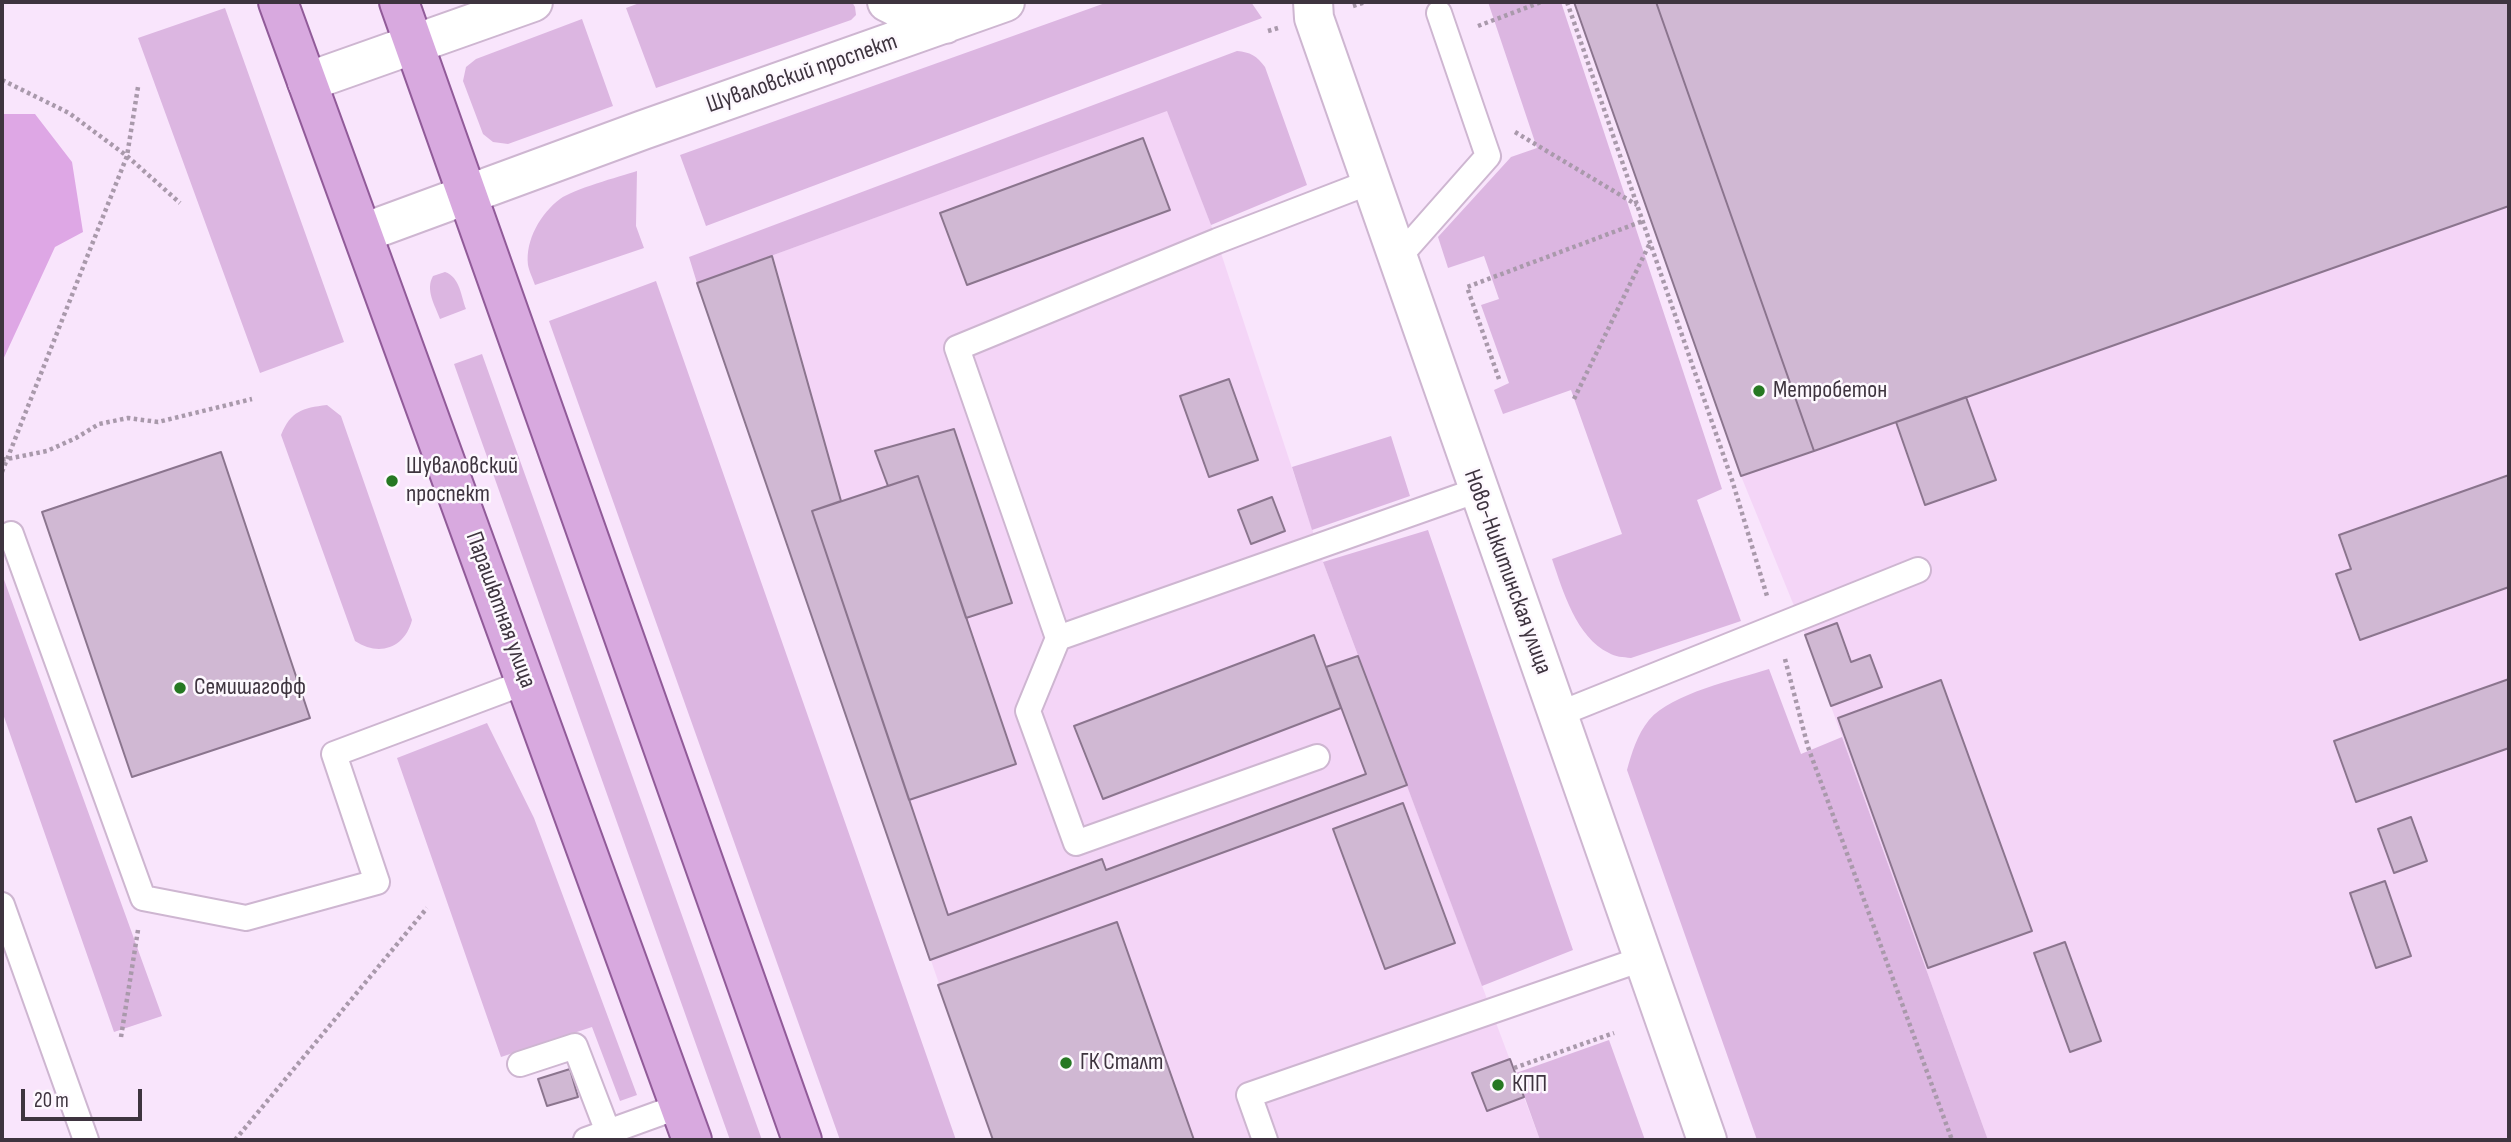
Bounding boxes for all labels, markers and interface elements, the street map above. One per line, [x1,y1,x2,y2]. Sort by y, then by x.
street label: Шуваловский проспект [703,28,901,120]
place label: Метробетон [1773,377,1887,405]
marker: Метробетон [1751,383,1767,399]
place label: Шуваловский проспект [406,453,518,509]
street label: Ново-Никитинская улица [1457,466,1557,678]
marker: Шуваловский проспект [384,473,400,489]
street label: Парашютная улица [458,528,542,692]
place label: Семишагофф [194,674,306,702]
marker: Семишагофф [172,680,188,696]
place label: ГК Сталт [1080,1049,1163,1077]
marker: ГК Сталт [1058,1055,1074,1071]
place label: КПП [1512,1071,1547,1099]
scale bar [24,1076,145,1120]
marker: КПП [1490,1077,1506,1093]
text: 20 m [34,1088,69,1113]

